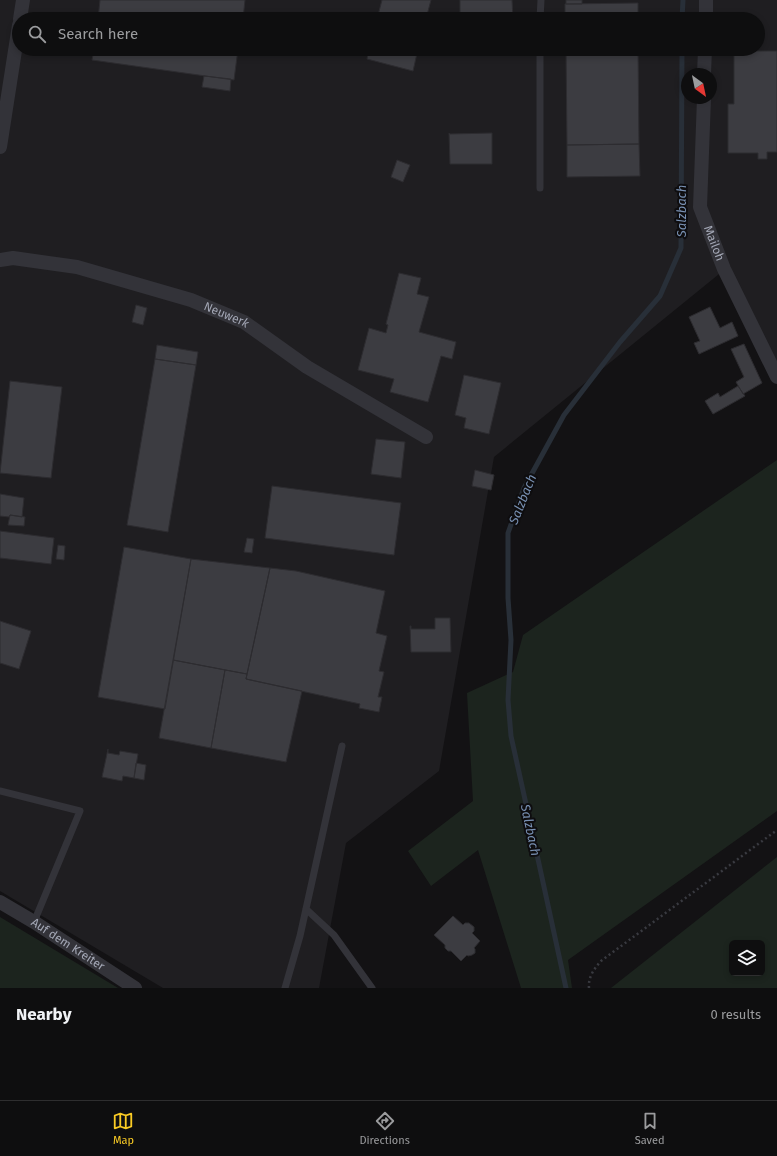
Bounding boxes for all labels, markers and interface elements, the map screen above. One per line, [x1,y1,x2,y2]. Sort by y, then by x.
search box [12,12,765,56]
icon: search [26,23,48,45]
text: Search here [58,25,138,43]
north arrow [681,68,717,104]
water label: Salzbach [674,185,689,238]
street label: Mailoh [701,224,727,263]
street label: Neuwerk [202,299,253,331]
water label: Salzbach [505,472,539,527]
water label: Salzbach [518,802,543,857]
street label: Auf dem Kreiter [29,915,108,973]
map controls [729,940,765,976]
button: layers [729,940,765,976]
text: Nearby [16,1004,71,1025]
text: 0 results [710,1007,761,1022]
tab: Map [112,1110,134,1147]
tab: Directions [359,1110,410,1147]
tab: Saved [635,1110,665,1147]

